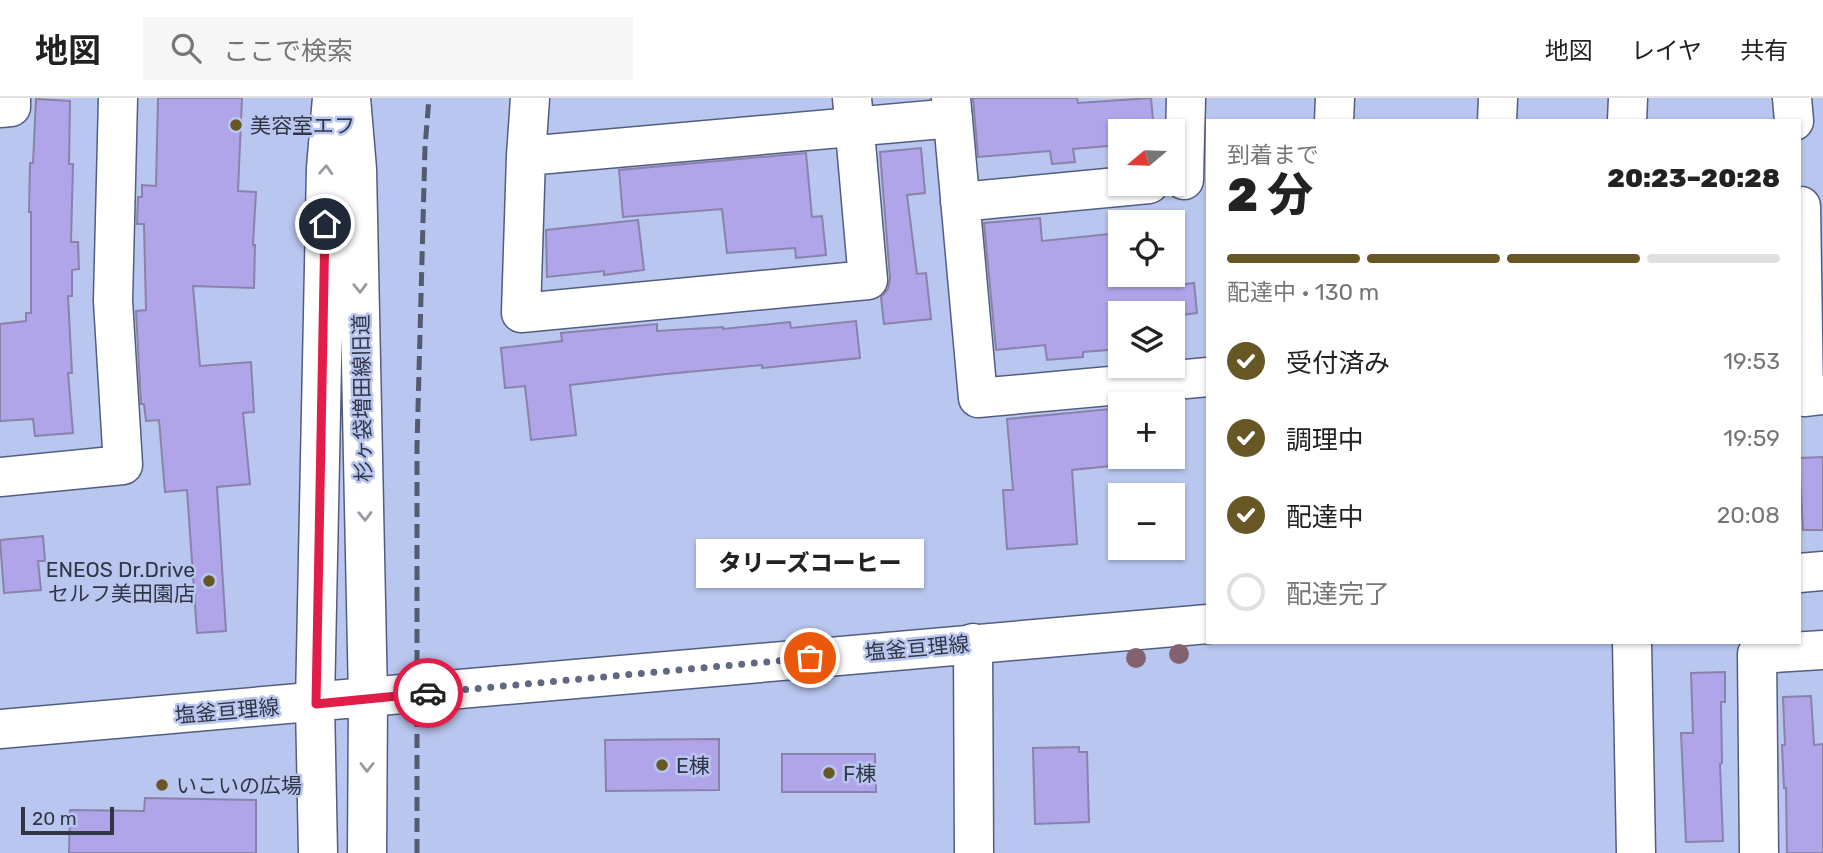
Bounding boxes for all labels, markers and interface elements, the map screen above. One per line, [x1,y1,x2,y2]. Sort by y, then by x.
search box [143,17,633,80]
icon: search [167,29,205,67]
text: 地図 [35,31,101,70]
text: ここで検索 [223,36,353,67]
text: 地図 [1545,37,1593,65]
text: レイヤ [1631,37,1702,65]
text: 共有 [1740,37,1788,65]
place label: 美容室エフ [250,113,355,138]
marker: 美容室エフ [228,117,244,133]
north arrow [1108,119,1185,196]
map controls [1108,119,1185,560]
text: 到着まで [1227,141,1319,169]
text: 20:23–20:28 [1607,163,1780,194]
one-way arrow [318,164,333,175]
text: 2 分 [1227,168,1313,223]
pin [295,194,355,254]
icon: home [306,205,344,243]
button: locate [1108,210,1185,287]
text: 配達中 · 130 m [1227,278,1379,306]
one-way arrow [352,283,367,294]
button: layers [1108,301,1185,378]
street label: 杉ヶ袋増田線旧道 [348,314,376,482]
icon: check [1227,342,1265,380]
text: 19:53 [1723,347,1780,375]
text: 受付済み [1286,348,1390,379]
button: + [1108,392,1185,469]
icon: check [1227,419,1265,457]
text: 19:59 [1723,424,1780,452]
text: 調理中 [1286,425,1364,456]
button: − [1108,483,1185,560]
icon: check [1227,496,1265,534]
text: 20:08 [1717,501,1780,529]
text: 配達中 [1286,502,1364,533]
one-way arrow [357,511,372,522]
callout: タリーズコーヒー [696,539,924,588]
text: タリーズコーヒー [719,549,901,577]
place label: ENEOS Dr.Drive セルフ美田園店 [46,557,195,606]
marker: ENEOS Dr.Drive セルフ美田園店 [201,573,217,589]
text: 配達完了 [1286,579,1390,610]
pin [780,628,840,688]
street label: 塩釜亘理線 [864,631,970,665]
icon: bag [791,639,829,677]
courier [393,658,463,728]
icon: car [409,674,447,712]
street label: 塩釜亘理線 [174,694,280,728]
place label: E棟 [676,753,710,778]
marker: E棟 [654,757,670,773]
place label: F棟 [843,761,876,786]
one-way arrow [359,762,375,773]
marker: F棟 [821,765,837,781]
place label: いこいの広場 [176,773,302,798]
marker: いこいの広場 [154,777,170,793]
scale bar [21,804,114,836]
text: 20 m [32,807,77,830]

